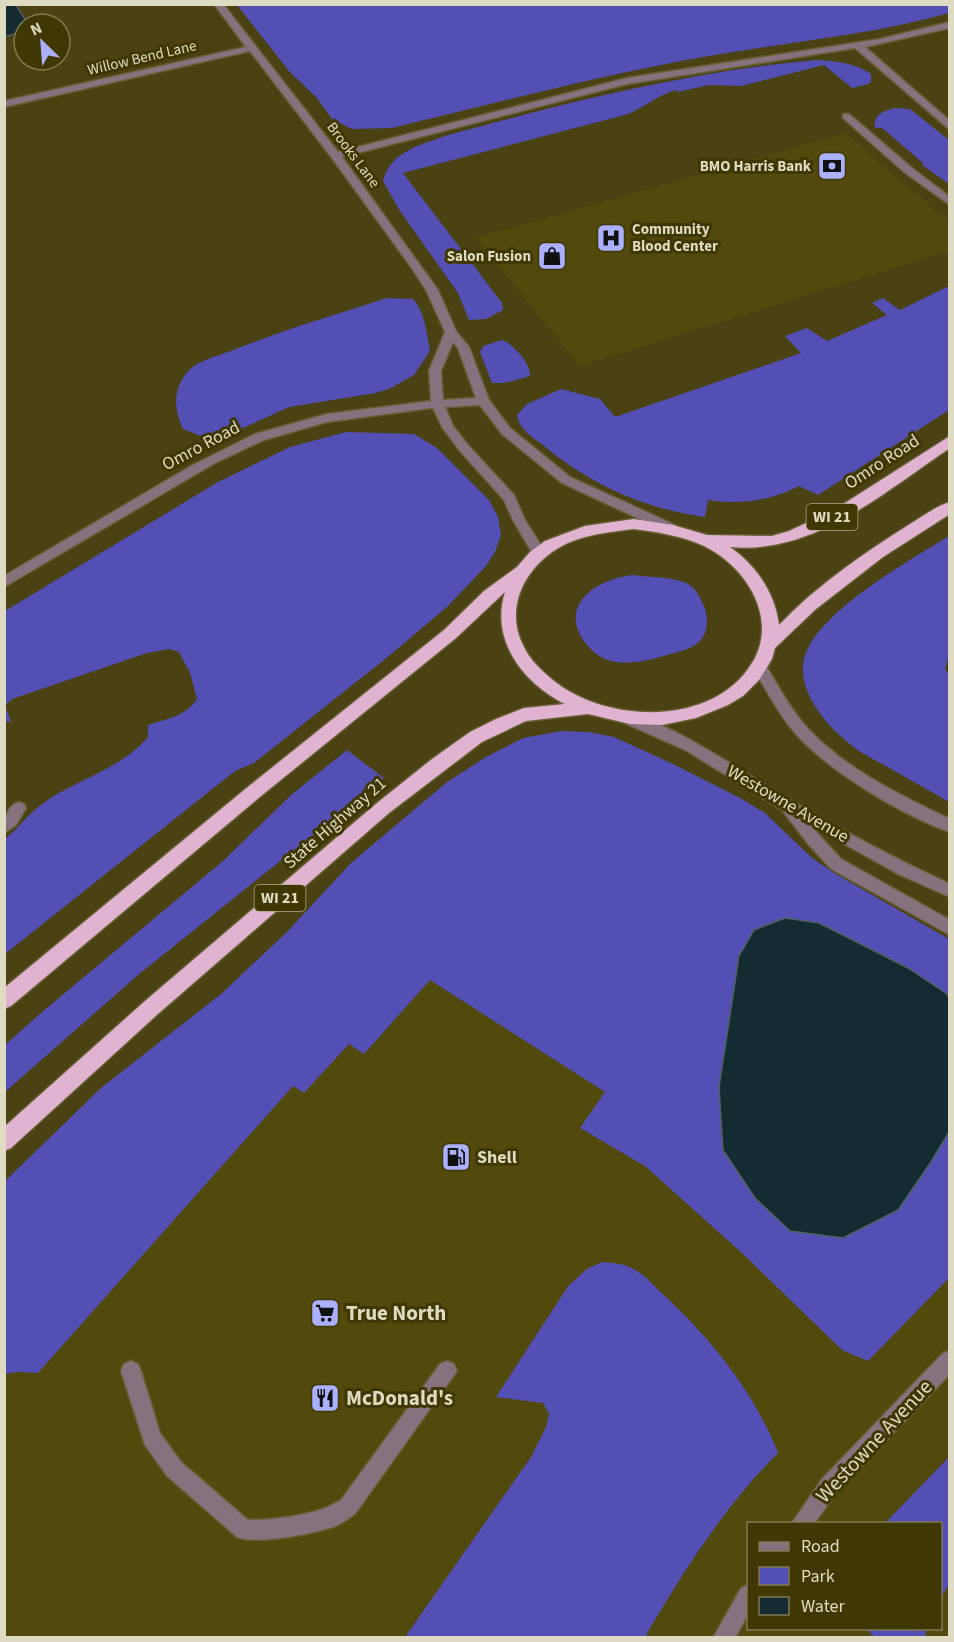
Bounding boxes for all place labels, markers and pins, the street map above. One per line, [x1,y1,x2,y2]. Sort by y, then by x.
bank icon: BMO Harris Bank [816,150,848,182]
place label: BMO Harris Bank [700,156,812,177]
place label: Community Blood Center [632,219,718,257]
hospital icon: Community Blood Center [595,222,627,254]
shop icon: Salon Fusion [536,240,568,272]
place label: Salon Fusion [447,246,531,267]
fuel station icon: Shell [440,1141,472,1173]
place label: Shell [477,1145,517,1170]
supermarket icon: True North [309,1297,341,1329]
place label: True North [346,1298,446,1328]
restaurant icon: McDonald's [309,1382,341,1414]
place label: McDonald's [346,1383,453,1413]

